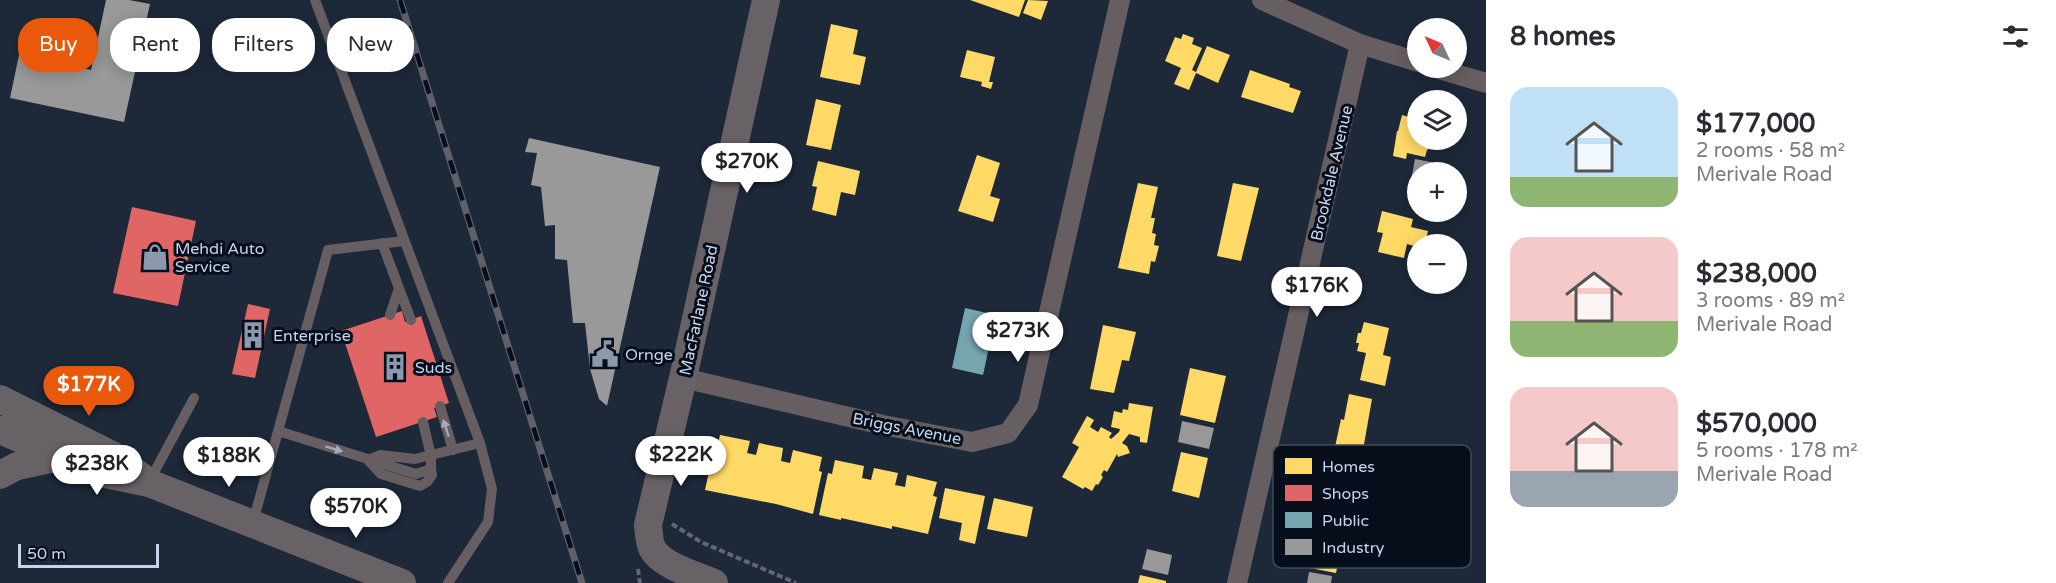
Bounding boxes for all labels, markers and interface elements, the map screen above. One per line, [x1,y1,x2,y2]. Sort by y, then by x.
chip: Buy [18,18,98,72]
chip: Rent [110,18,200,72]
chip: Filters [212,18,315,72]
chip: New [327,18,414,72]
north arrow [1407,18,1467,78]
map controls [1407,18,1467,294]
icon: filters [1999,20,2032,53]
text: 8 homes [1510,21,1616,52]
button: layers [1407,90,1467,150]
street label: Brookdale Avenue [1307,104,1357,243]
text: $177,000 [1696,108,1815,139]
icon: home [1558,111,1630,183]
text: 2 rooms · 58 m² [1696,139,1845,163]
pin: $270K [705,143,789,194]
text: $270K [715,150,779,174]
button: + [1407,162,1467,222]
text: Merivale Road [1696,163,1832,187]
button: − [1407,234,1467,294]
place label: Mehdi Auto Service [175,239,264,277]
shop icon: Mehdi Auto Service [140,242,170,272]
street label: MacFarlane Road [675,243,723,377]
text: $238,000 [1696,258,1817,289]
icon: home [1558,261,1630,333]
pin: $176K [1275,267,1359,318]
text: $176K [1285,274,1349,298]
text: 3 rooms · 89 m² [1696,289,1845,313]
pin: $273K [976,312,1060,363]
text: Merivale Road [1696,313,1832,337]
text: $273K [986,319,1050,343]
building icon: Enterprise [238,320,268,350]
place label: Enterprise [273,326,351,346]
public building icon: Ornge [590,339,620,369]
place label: Ornge [625,345,673,365]
building icon: Suds [380,352,410,382]
place label: Suds [415,358,452,378]
pin: $177K [47,366,131,417]
text: $177K [57,373,121,397]
text: $570,000 [1696,408,1817,439]
street label: Briggs Avenue [851,409,963,449]
icon: home [1558,411,1630,483]
one-way arrow [441,419,451,437]
pin: $222K [639,436,723,487]
pin: $188K [187,437,271,488]
text: 5 rooms · 178 m² [1696,439,1858,463]
text: $222K [649,443,713,467]
text: $188K [197,444,261,468]
pin: $238K [55,445,139,496]
one-way arrow [325,445,343,454]
legend [1273,445,1471,568]
text: $238K [65,452,129,476]
text: Homes [1322,457,1375,477]
text: Merivale Road [1696,463,1832,487]
text: Shops [1322,484,1369,504]
pin: $570K [314,488,398,539]
text: $570K [324,495,388,519]
text: Public [1322,511,1369,531]
text: Industry [1322,538,1385,558]
scale bar [18,541,159,568]
text: 50 m [27,544,66,564]

